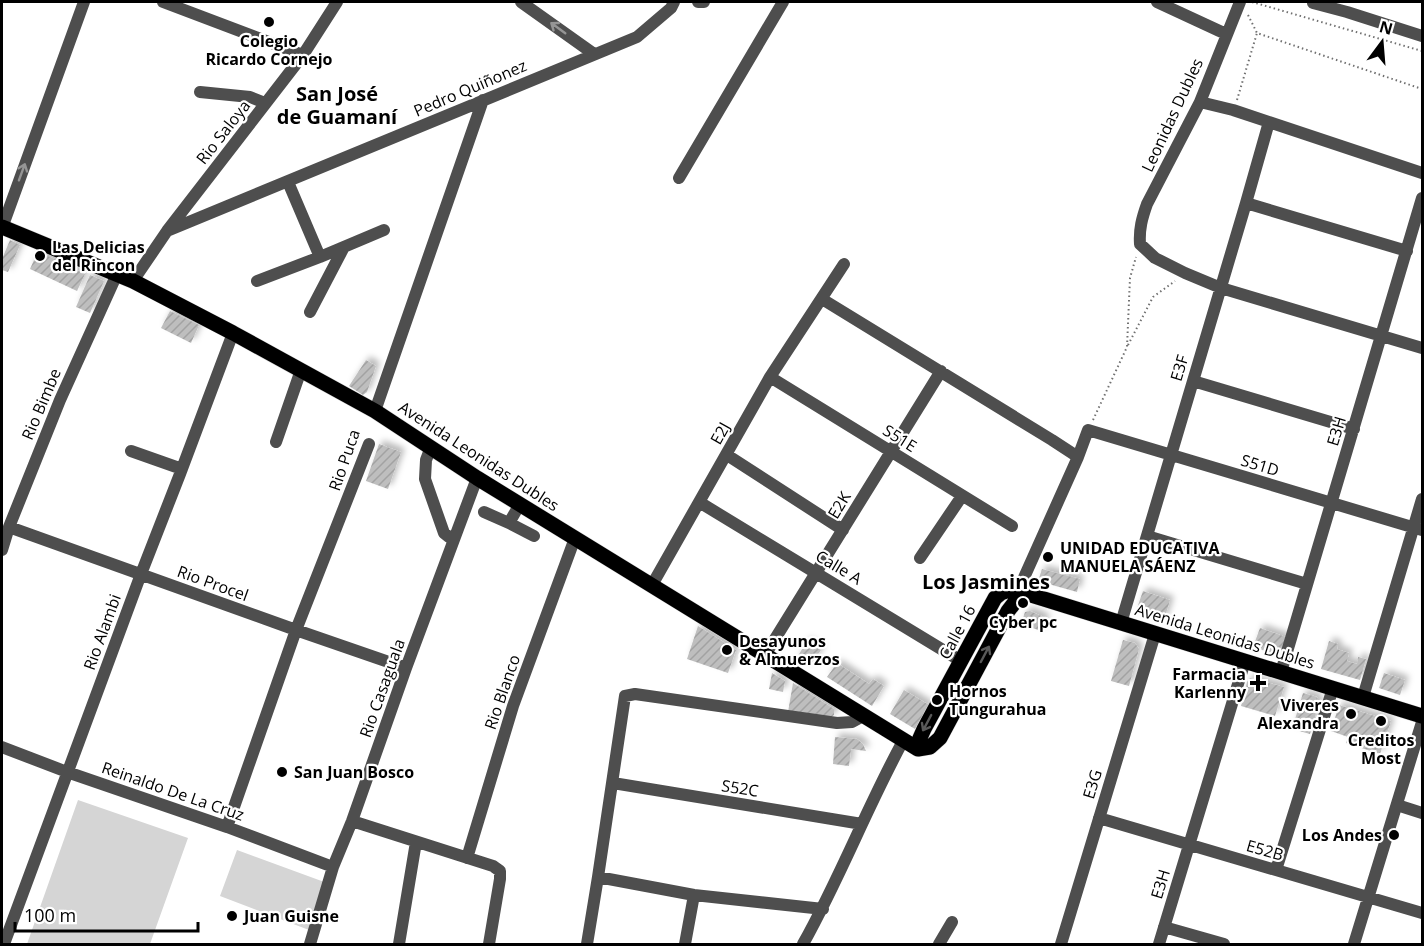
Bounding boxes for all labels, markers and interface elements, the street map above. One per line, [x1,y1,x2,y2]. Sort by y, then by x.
north arrow [1352,12,1412,72]
marker: Colegio Ricardo Cornejo [262,15,276,29]
text: N [1377,15,1395,40]
one-way arrow [550,21,566,34]
place label: Colegio Ricardo Cornejo [206,30,333,70]
street label: Pedro Quiñonez [410,54,530,122]
street label: Leonidas Dubles [1136,55,1208,175]
district label: San José de Guamaní [277,80,398,130]
street label: Rio Saloya [191,95,255,169]
one-way arrow [18,164,29,182]
place label: Las Delicias del Rincon [52,236,145,276]
marker: Las Delicias del Rincon [33,249,47,263]
street label: E3F [1165,352,1193,384]
street label: Rio Bimbe [16,365,66,443]
street label: Avenida Leonidas Dubles [395,396,563,516]
street label: E3H [1321,414,1351,448]
street label: E2J [705,418,735,448]
street label: S51E [879,419,921,457]
street label: Rio Puca [323,426,365,494]
street label: S51D [1238,449,1282,481]
street label: E2K [822,487,856,523]
place label: UNIDAD EDUCATIVA MANUELA SÁENZ [1060,537,1220,577]
street label: Calle A [812,545,867,590]
marker: UNIDAD EDUCATIVA MANUELA SÁENZ [1041,550,1055,564]
street label: Rio Procel [174,560,252,606]
district label: Los Jasmines [922,568,1050,595]
street label: Rio Alambi [78,591,126,673]
marker: Cyber pc [1016,596,1030,610]
street label: Avenida Leonidas Dubles [1132,598,1318,674]
street label: Calle 16 [934,601,980,663]
place label: Cyber pc [989,611,1057,633]
place label: Desayunos & Almuerzos [739,630,840,670]
street label: Rio Casaguala [354,636,410,740]
marker: Desayunos & Almuerzos [720,643,734,657]
one-way arrow [980,645,991,663]
street label: Rio Blanco [479,652,525,732]
place label: Farmacia Karlenny [1172,663,1247,703]
marker: Farmacia Karlenny [1251,676,1265,690]
place label: Hornos Tungurahua [949,680,1046,720]
marker: Hornos Tungurahua [930,693,944,707]
place label: Viveres Alexandra [1257,694,1339,734]
marker: Viveres Alexandra [1344,707,1358,721]
one-way arrow [921,714,932,732]
marker: Creditos Most [1374,714,1388,728]
place label: Creditos Most [1348,729,1414,769]
street label: Reinaldo De La Cruz [99,756,247,826]
place label: San Juan Bosco [294,761,414,783]
marker: San Juan Bosco [275,765,289,779]
street label: E3G [1077,767,1107,801]
street label: S52C [720,774,760,802]
place label: Los Andes [1302,824,1382,846]
marker: Los Andes [1387,828,1401,842]
street label: E52B [1244,834,1286,866]
street label: E3H [1145,867,1175,901]
scale bar [15,895,198,933]
text: 100 m [24,903,76,927]
place label: Juan Guisne [242,905,339,927]
marker: Juan Guisne [225,909,239,923]

